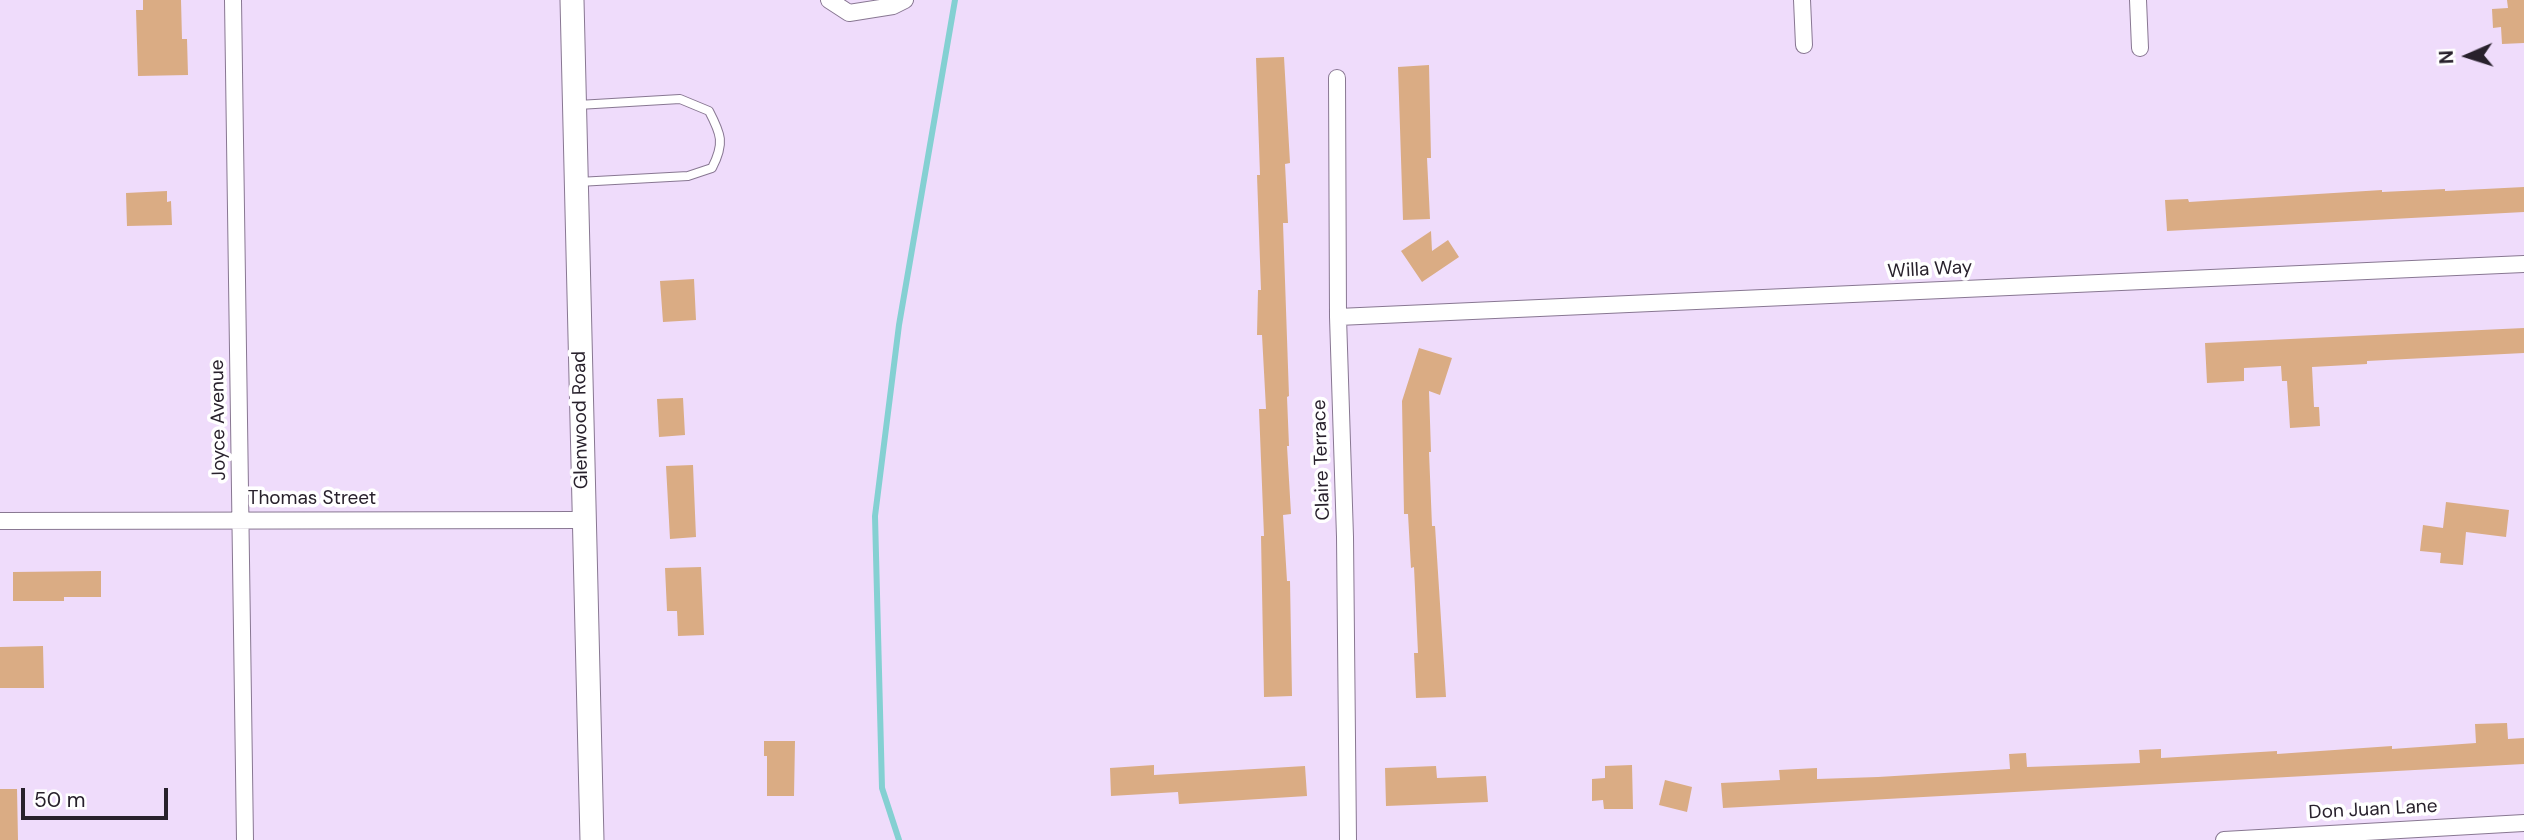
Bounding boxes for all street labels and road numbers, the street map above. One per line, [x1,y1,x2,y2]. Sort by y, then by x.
street label: Willa Way [1887,256,1973,284]
street label: Glenwood Road [568,351,594,489]
street label: Joyce Avenue [207,359,231,481]
street label: Claire Terrace [1308,399,1336,521]
street label: Thomas Street [248,488,376,510]
street label: Don Juan Lane [2308,795,2438,825]

